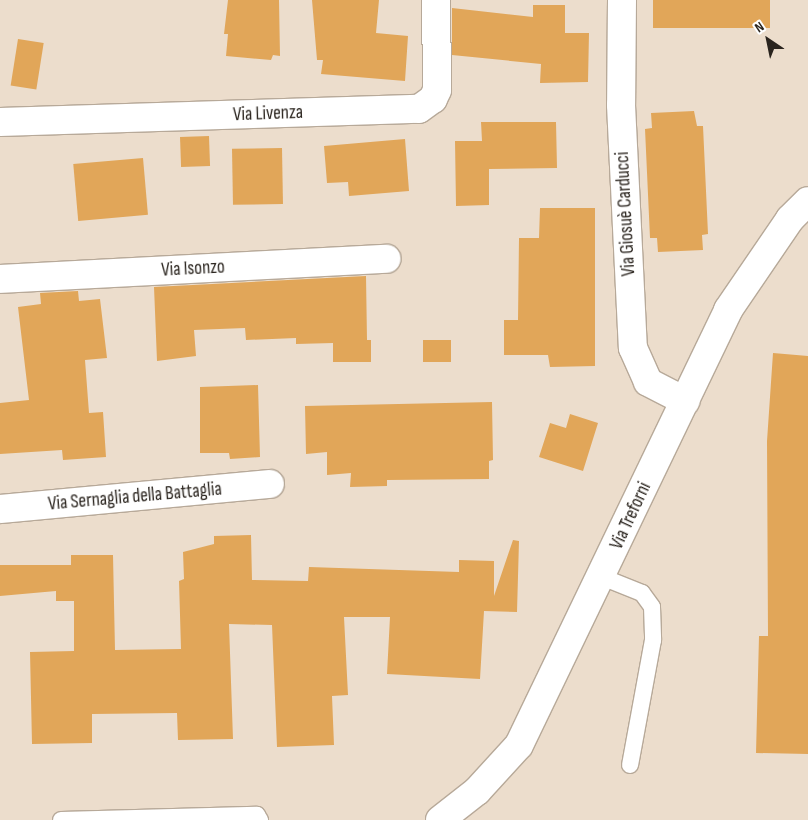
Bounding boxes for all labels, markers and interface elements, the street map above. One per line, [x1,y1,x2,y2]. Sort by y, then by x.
north arrow [743,15,793,65]
text: N [751,18,767,36]
street label: Via Livenza [233,101,303,127]
street label: Via Giosuè Carducci [611,151,641,277]
street label: Via Isonzo [161,256,225,282]
street label: Via Sernaglia della Battaglia [47,478,223,516]
street label: Via Treforni [606,479,656,553]

